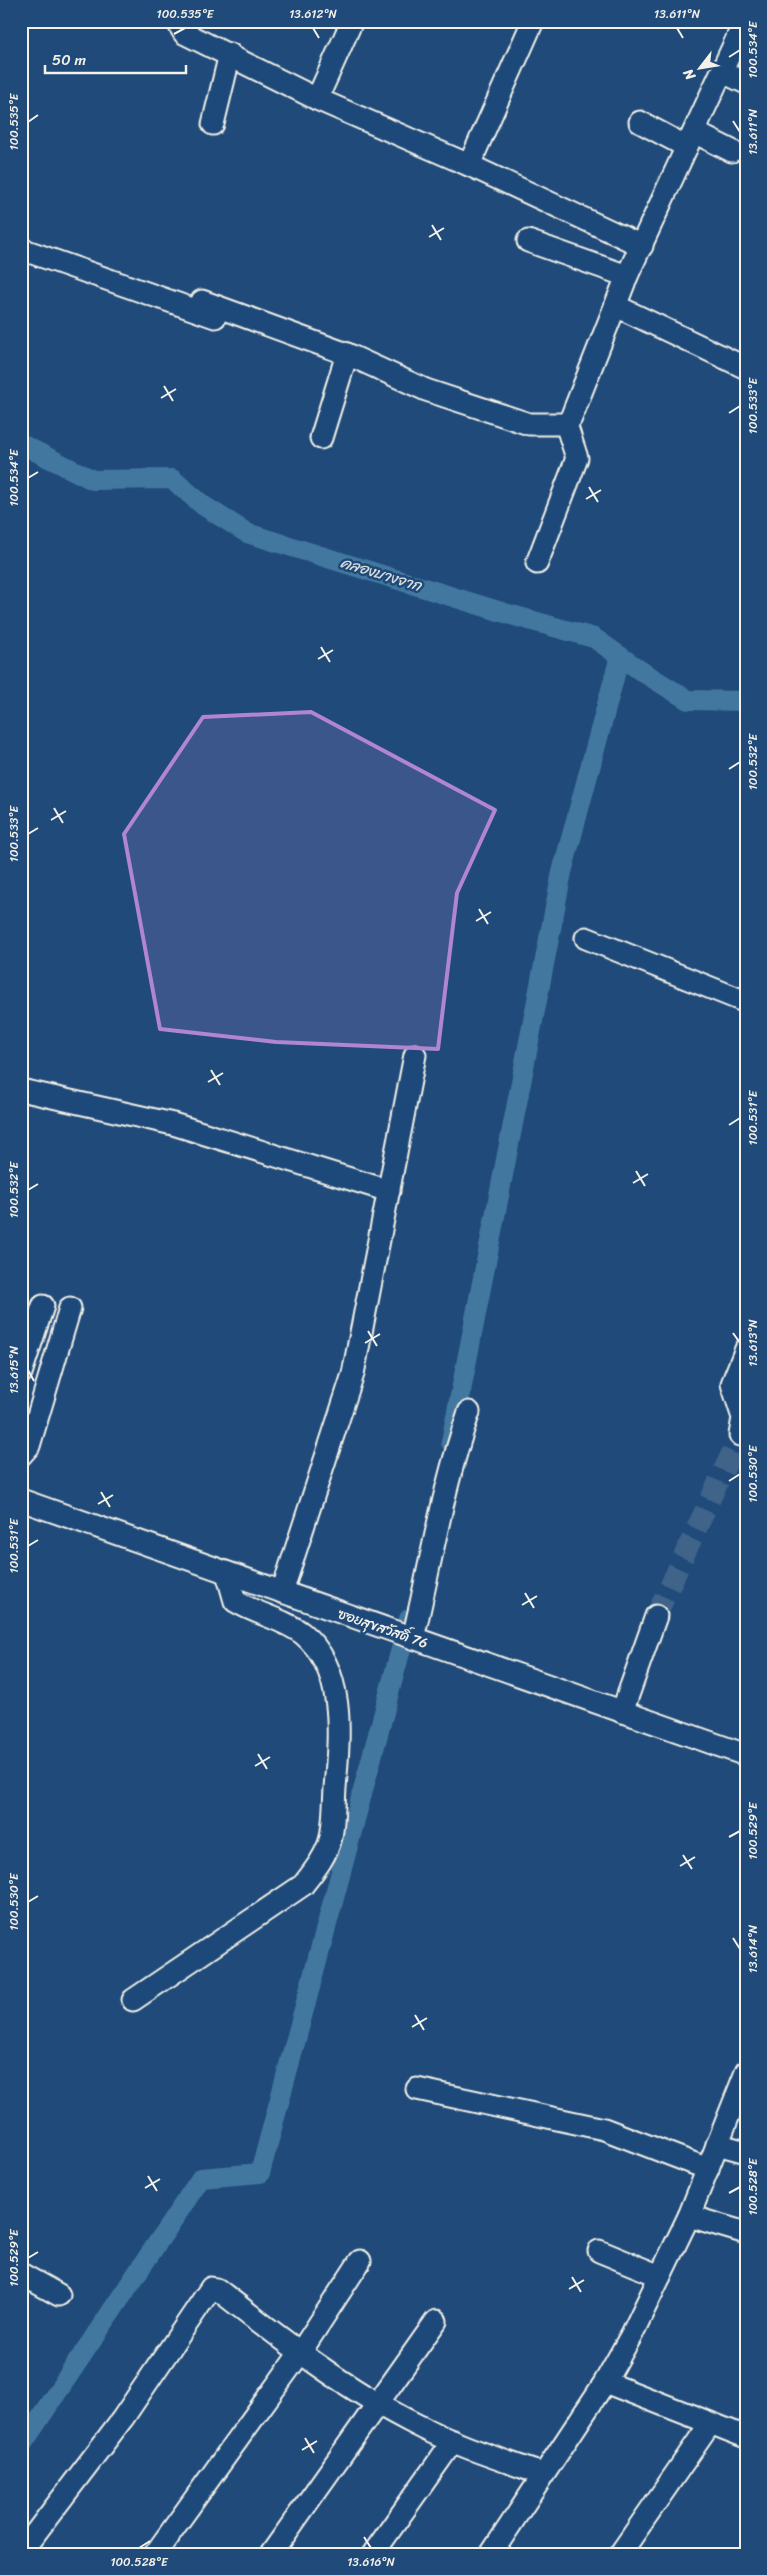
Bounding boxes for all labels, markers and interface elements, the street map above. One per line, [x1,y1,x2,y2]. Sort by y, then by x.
text: 100.535°E [157,3,215,25]
text: 13.612°N [289,3,338,25]
text: 13.611°N [654,3,701,25]
text: 100.534°E [742,20,764,79]
scale bar [45,42,186,74]
north arrow [674,42,724,92]
text: 50 m [52,47,87,73]
text: N [676,64,703,86]
text: 100.535°E [3,92,25,151]
text: 13.611°N [742,108,764,155]
text: 100.533°E [742,377,764,434]
text: 100.534°E [3,448,25,507]
water label: คลองบางจาก [338,549,426,599]
text: 100.532°E [742,732,764,790]
text: 100.533°E [3,805,25,862]
text: 100.531°E [742,1089,764,1145]
text: 100.532°E [3,1160,25,1218]
text: 13.613°N [742,1319,764,1367]
text: 13.615°N [3,1345,25,1394]
text: 100.530°E [742,1444,764,1503]
text: 100.531°E [3,1517,25,1573]
street label: ซอยสุขสวัสดิ์ 76 [334,1601,431,1656]
text: 100.529°E [742,1801,764,1860]
text: 100.530°E [3,1872,25,1931]
text: 13.614°N [742,1924,764,1973]
text: 100.528°E [742,2157,764,2216]
text: 100.529°E [3,2228,25,2287]
text: 100.528°E [110,2551,169,2573]
text: 13.616°N [347,2551,395,2573]

